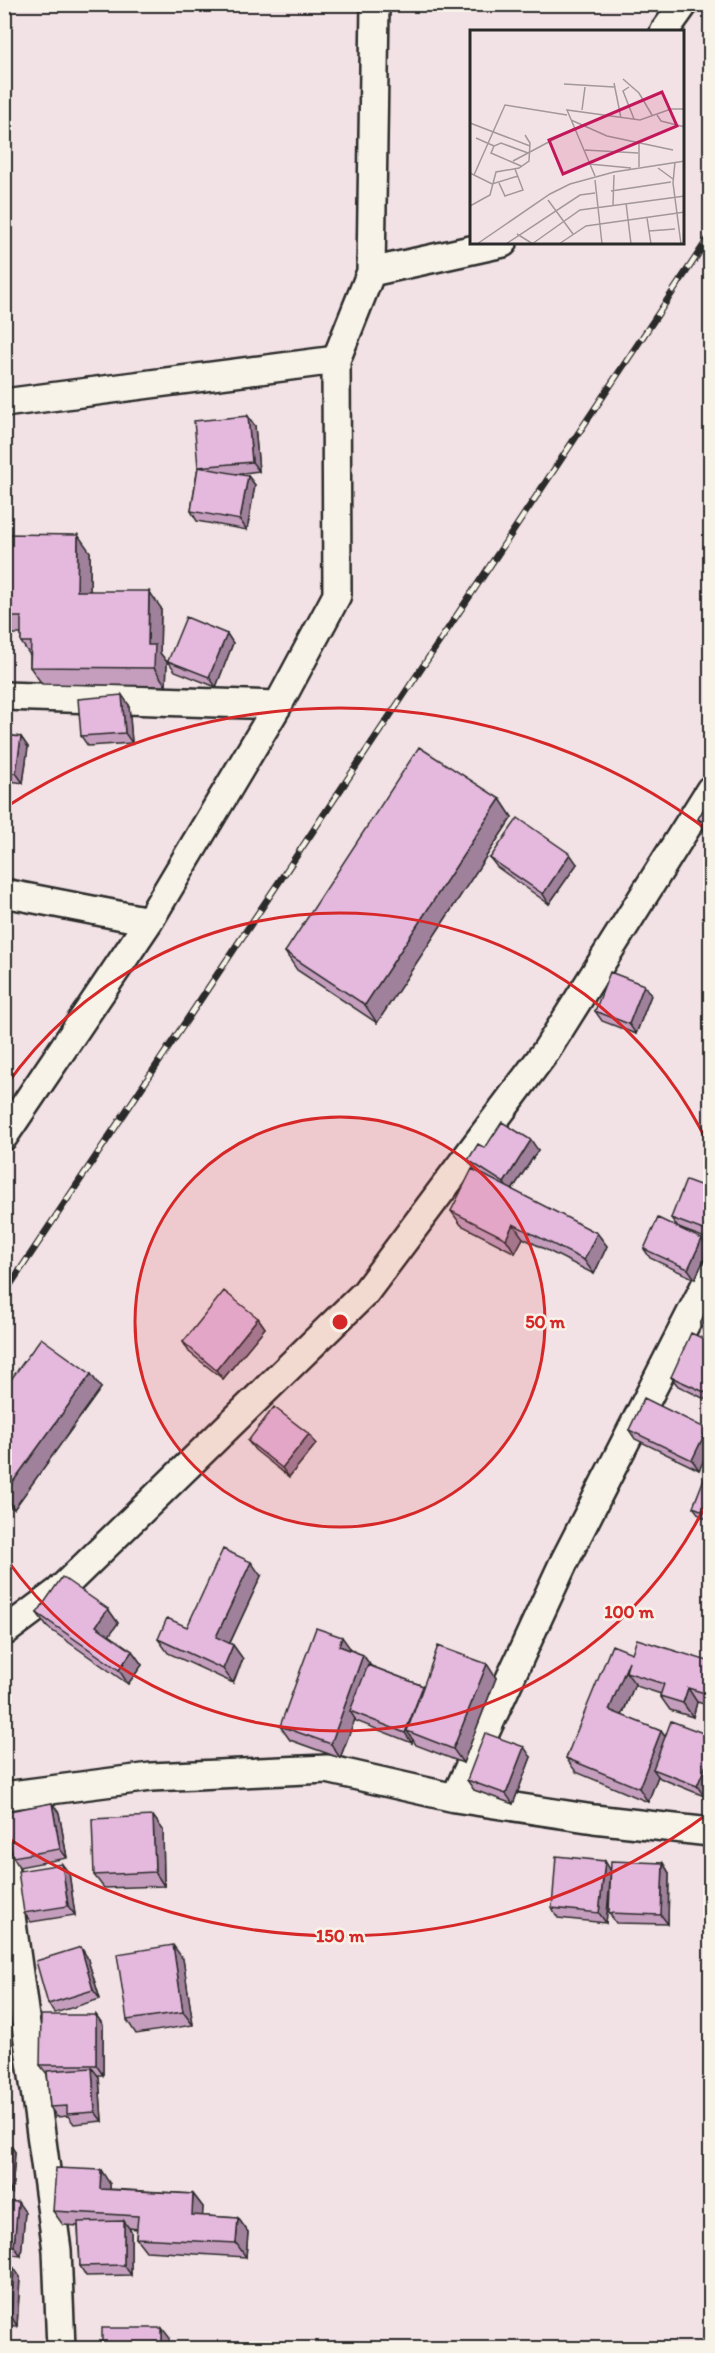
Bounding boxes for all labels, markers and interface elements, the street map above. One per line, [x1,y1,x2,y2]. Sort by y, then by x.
inset map [470,30,685,244]
text: 50 m [525,1311,566,1333]
centre of rings [330,1312,350,1332]
text: 100 m [604,1601,655,1623]
text: 150 m [316,1925,365,1947]

